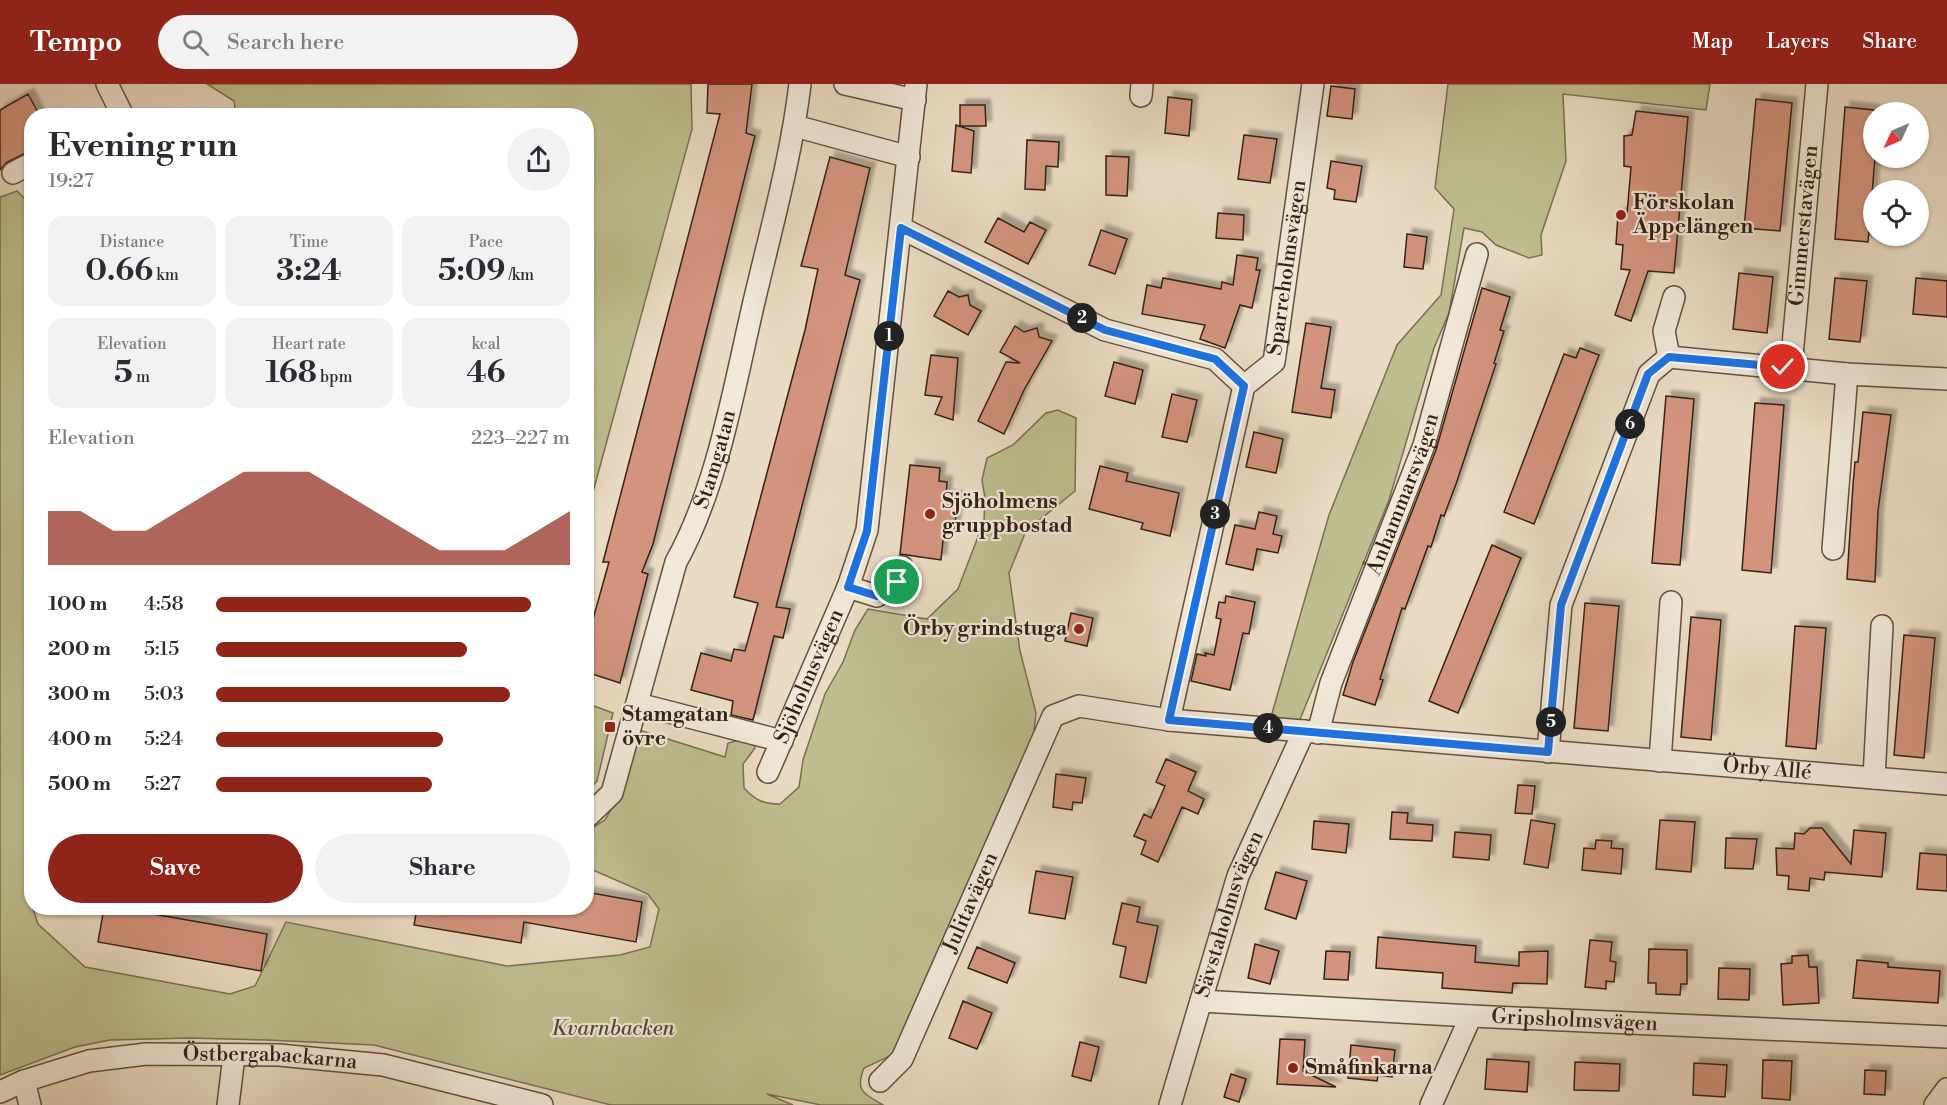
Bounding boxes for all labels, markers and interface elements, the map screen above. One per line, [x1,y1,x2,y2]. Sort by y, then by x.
search box [158,15,578,69]
text: Tempo [30,25,122,60]
icon: search [179,26,212,59]
text: Search here [227,29,344,56]
text: Map [1692,29,1733,55]
text: Layers [1766,29,1829,55]
text: Share [1862,29,1917,55]
north arrow [1863,102,1929,168]
map controls [1863,102,1929,246]
text: Evening run [48,126,237,167]
button: share [507,128,570,191]
street label: Gimmerstavägen [1784,144,1824,307]
text: 19:27 [48,169,94,194]
street label: Sparreholmsvägen [1262,178,1312,357]
button: locate [1863,180,1929,246]
place label: Förskolan Äppelängen [1632,190,1753,240]
marker: Förskolan Äppelängen [1614,208,1628,222]
text: Distance [100,232,164,252]
text: Time [290,232,328,252]
text: Pace [469,232,503,252]
text: 0.66 [85,252,153,290]
text: 3:24 [276,252,342,290]
text: 5:09 [438,252,505,290]
text: km [153,265,179,285]
text: /km [505,265,534,285]
pin: 2 [1067,303,1097,333]
text: 2 [1077,308,1087,328]
pin: 1 [874,321,904,351]
text: 1 [885,326,893,346]
text: Elevation [97,334,167,354]
text: Heart rate [272,334,346,354]
text: kcal [471,334,501,354]
pin [1757,341,1808,392]
icon: check [1766,350,1799,383]
text: 5 [114,354,133,392]
text: 168 [265,354,317,392]
text: 46 [467,354,506,392]
text: m [133,367,150,387]
text: bpm [317,367,353,387]
street label: Stamgatan [689,407,742,512]
pin: 6 [1615,409,1645,439]
street label: Ånhammarsvägen [1359,410,1445,580]
text: 6 [1625,414,1635,434]
text: Elevation [48,426,135,451]
text: 223–227 m [471,426,570,451]
place label: Sjöholmens gruppbostad [942,489,1073,539]
pin: 3 [1200,499,1230,529]
text: 3 [1210,504,1220,524]
marker: Sjöholmens gruppbostad [923,507,937,521]
pin [871,556,922,607]
icon: arrive [880,565,913,598]
text: 100 m [48,592,107,617]
text: 4:58 [144,592,184,617]
street label: Sjöholmsvägen [769,605,850,748]
place label: Örby grindstuga [903,613,1068,642]
marker: Örby grindstuga [1072,622,1086,636]
text: 200 m [48,637,111,662]
text: 5:15 [144,637,179,662]
text: 300 m [48,682,111,707]
text: 5:03 [144,682,184,707]
place label: Stamgatan övre [622,702,729,752]
pin: 5 [1536,707,1566,737]
text: 5 [1546,712,1556,732]
pin: 4 [1253,713,1283,743]
text: 4 [1263,718,1273,738]
marker: Stamgatan övre [603,720,617,734]
text: 400 m [48,727,112,752]
text: 5:24 [144,727,183,752]
street label: Örby Allé [1722,751,1813,786]
text: 500 m [48,772,111,797]
text: 5:27 [144,772,181,797]
street label: Sävstaholmsvägen [1190,826,1270,1000]
button: Save [48,834,303,903]
button: Share [315,834,570,903]
street label: Julitavägen [937,848,1004,958]
street label: Gripsholmsvägen [1491,1004,1659,1037]
park label: Kvarnbacken [552,1016,675,1042]
street label: Östbergabackarna [183,1039,359,1075]
place label: Småfinkarna [1305,1055,1433,1081]
marker: Småfinkarna [1286,1061,1300,1075]

